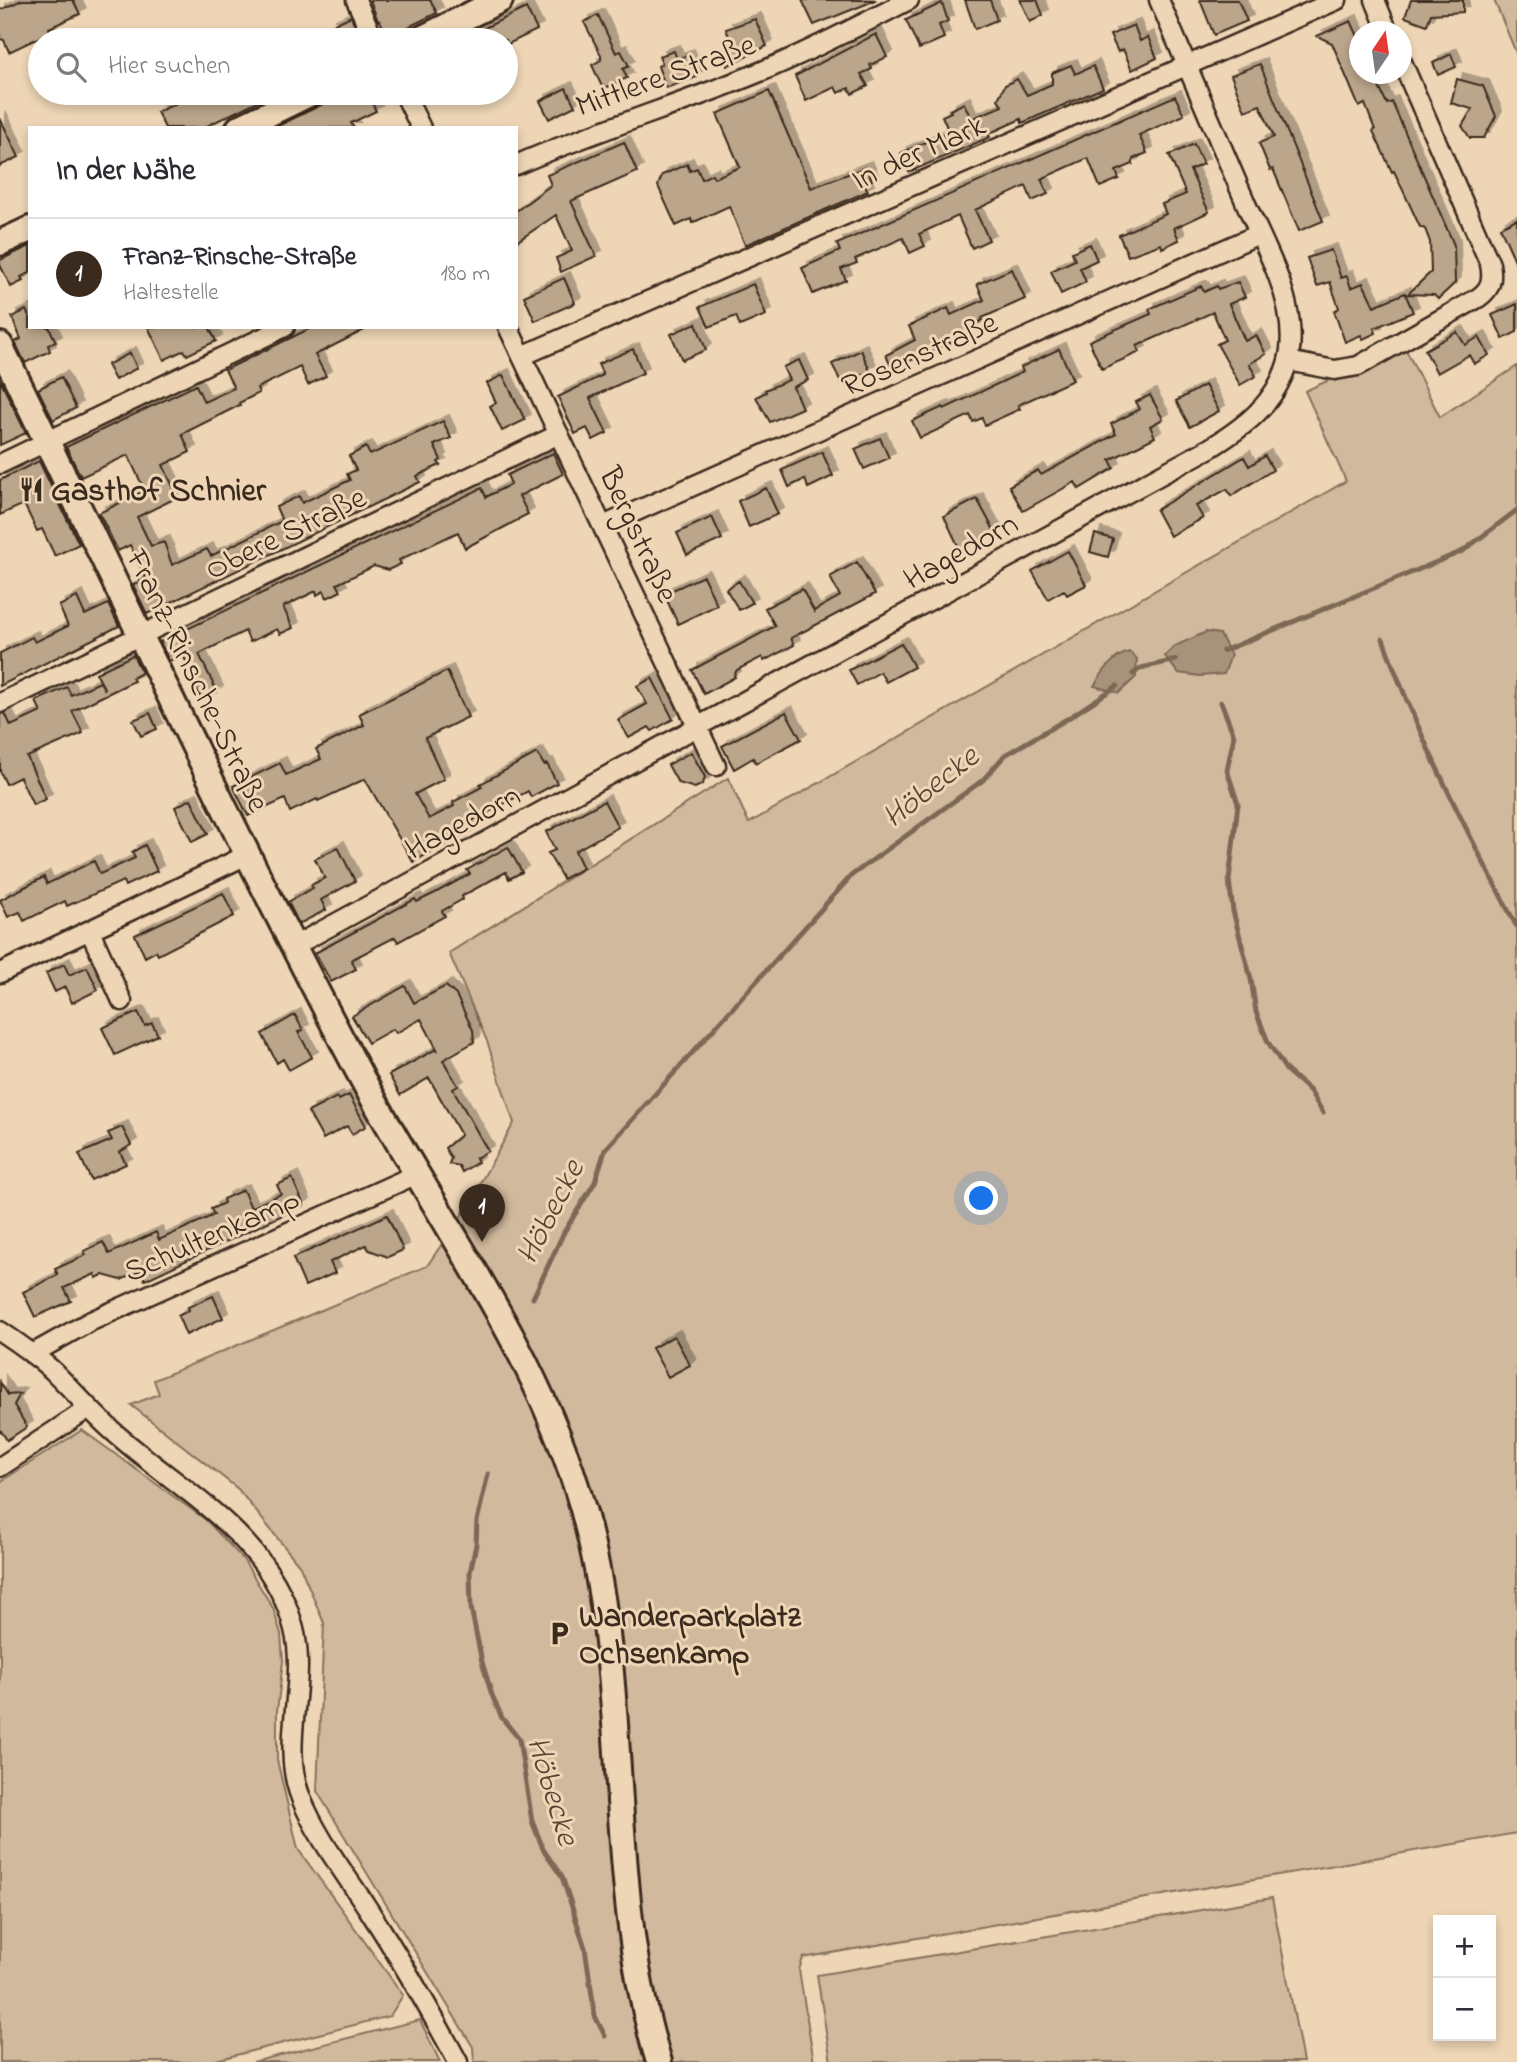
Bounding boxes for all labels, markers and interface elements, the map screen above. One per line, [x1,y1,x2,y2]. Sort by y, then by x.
north arrow [1349,21,1412,84]
street label: Mittlere Straße [570,23,763,132]
search box [28,28,518,105]
icon: search [52,48,90,86]
text: Hier suchen [108,48,230,86]
street label: In der Mark [845,103,995,205]
text: In der Nähe [56,150,196,194]
text: Franz-Rinsche-Straße [123,239,357,277]
text: 1 [75,258,83,291]
text: 180 m [441,258,490,291]
text: Haltestelle [123,277,218,310]
street label: Rosenstraße [835,301,1006,411]
street label: Bergstraße [584,459,689,612]
place label: Gasthof Schnier [51,469,267,516]
restaurant icon: Gasthof Schnier [17,475,45,503]
street label: Obere Straße [198,476,376,594]
street label: Hagedorn [896,502,1028,604]
street label: Franz-Rinsche-Straße [111,541,280,822]
water label: Höbecke [873,734,991,841]
street label: Hagedorn [397,774,530,874]
water label: Höbecke [505,1151,599,1273]
street label: Schultenkamp [117,1178,308,1297]
your location [964,1181,998,1215]
pin: 1 [459,1184,505,1242]
place label: Wanderparkplatz Ochsenkamp [579,1595,802,1679]
parking icon: Wanderparkplatz Ochsenkamp [545,1619,573,1647]
water label: Höbecke [512,1731,591,1853]
map controls [1433,1915,1496,2041]
button: + [1433,1915,1496,1978]
button: − [1433,1978,1496,2041]

